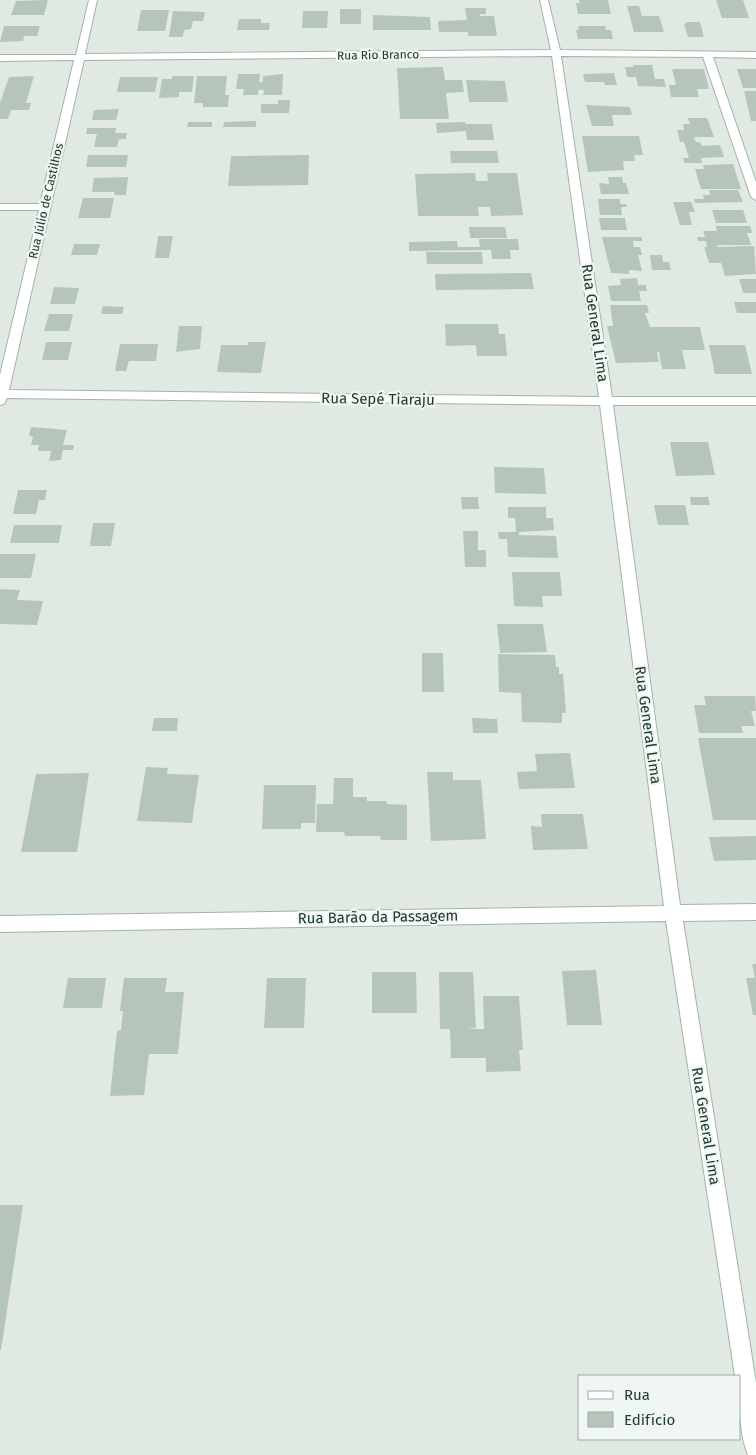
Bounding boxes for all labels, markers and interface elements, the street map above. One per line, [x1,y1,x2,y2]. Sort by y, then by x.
street label: Rua Rio Branco [337,47,419,63]
street label: Rua Júlio de Castilhos [26,142,66,260]
street label: Rua General Lima [578,263,612,383]
street label: Rua Sepé Tiaraju [321,389,435,409]
street label: Rua General Lima [631,665,665,785]
street label: Rua Barão da Passagem [298,907,458,927]
street label: Rua General Lima [688,1066,724,1186]
legend [578,1375,741,1440]
text: Rua [624,1386,650,1404]
text: Edifício [624,1411,675,1429]

